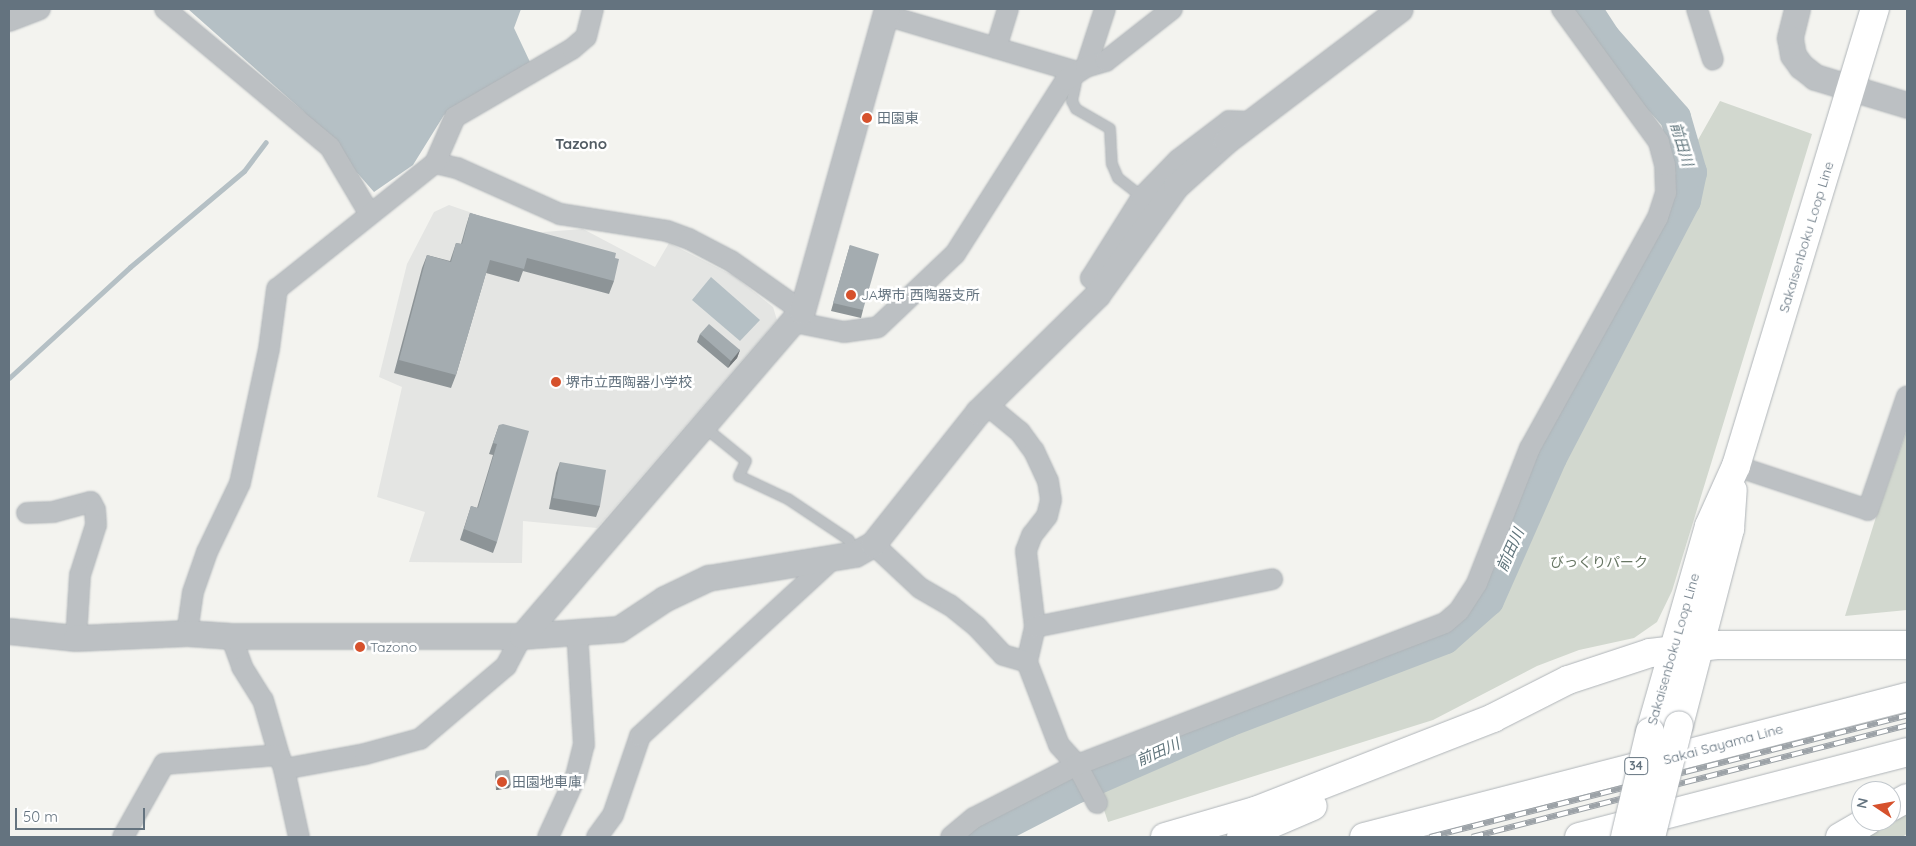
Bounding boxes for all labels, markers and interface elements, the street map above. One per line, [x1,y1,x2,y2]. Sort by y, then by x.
place label: 田園東 [877,110,919,126]
marker: 田園東 [861,112,873,124]
water label: 前田川 [1667,120,1697,168]
district label: Tazono [555,135,607,153]
street label: Sakaisenboku Loop Line [1775,159,1837,315]
place label: JA堺市 西陶器支所 [861,287,980,303]
marker: JA堺市 西陶器支所 [845,289,857,301]
place label: 堺市立西陶器小学校 [566,374,692,390]
marker: 堺市立西陶器小学校 [550,376,562,388]
water label: 前田川 [1493,526,1527,574]
park label: びっくりパーク [1550,554,1648,570]
street label: Sakaisenboku Loop Line [1643,571,1703,727]
place label: Tazono [370,639,417,655]
marker: Tazono [354,641,366,653]
street label: Sakai Sayama Line [1661,720,1785,768]
water label: 前田川 [1134,735,1182,769]
road number: 34 [1624,756,1648,776]
place label: 田園地車庫 [512,774,582,790]
marker: 田園地車庫 [496,776,508,788]
north arrow [1851,781,1901,831]
text: N [1852,796,1872,810]
scale bar [18,798,148,830]
text: 50 m [23,807,58,826]

